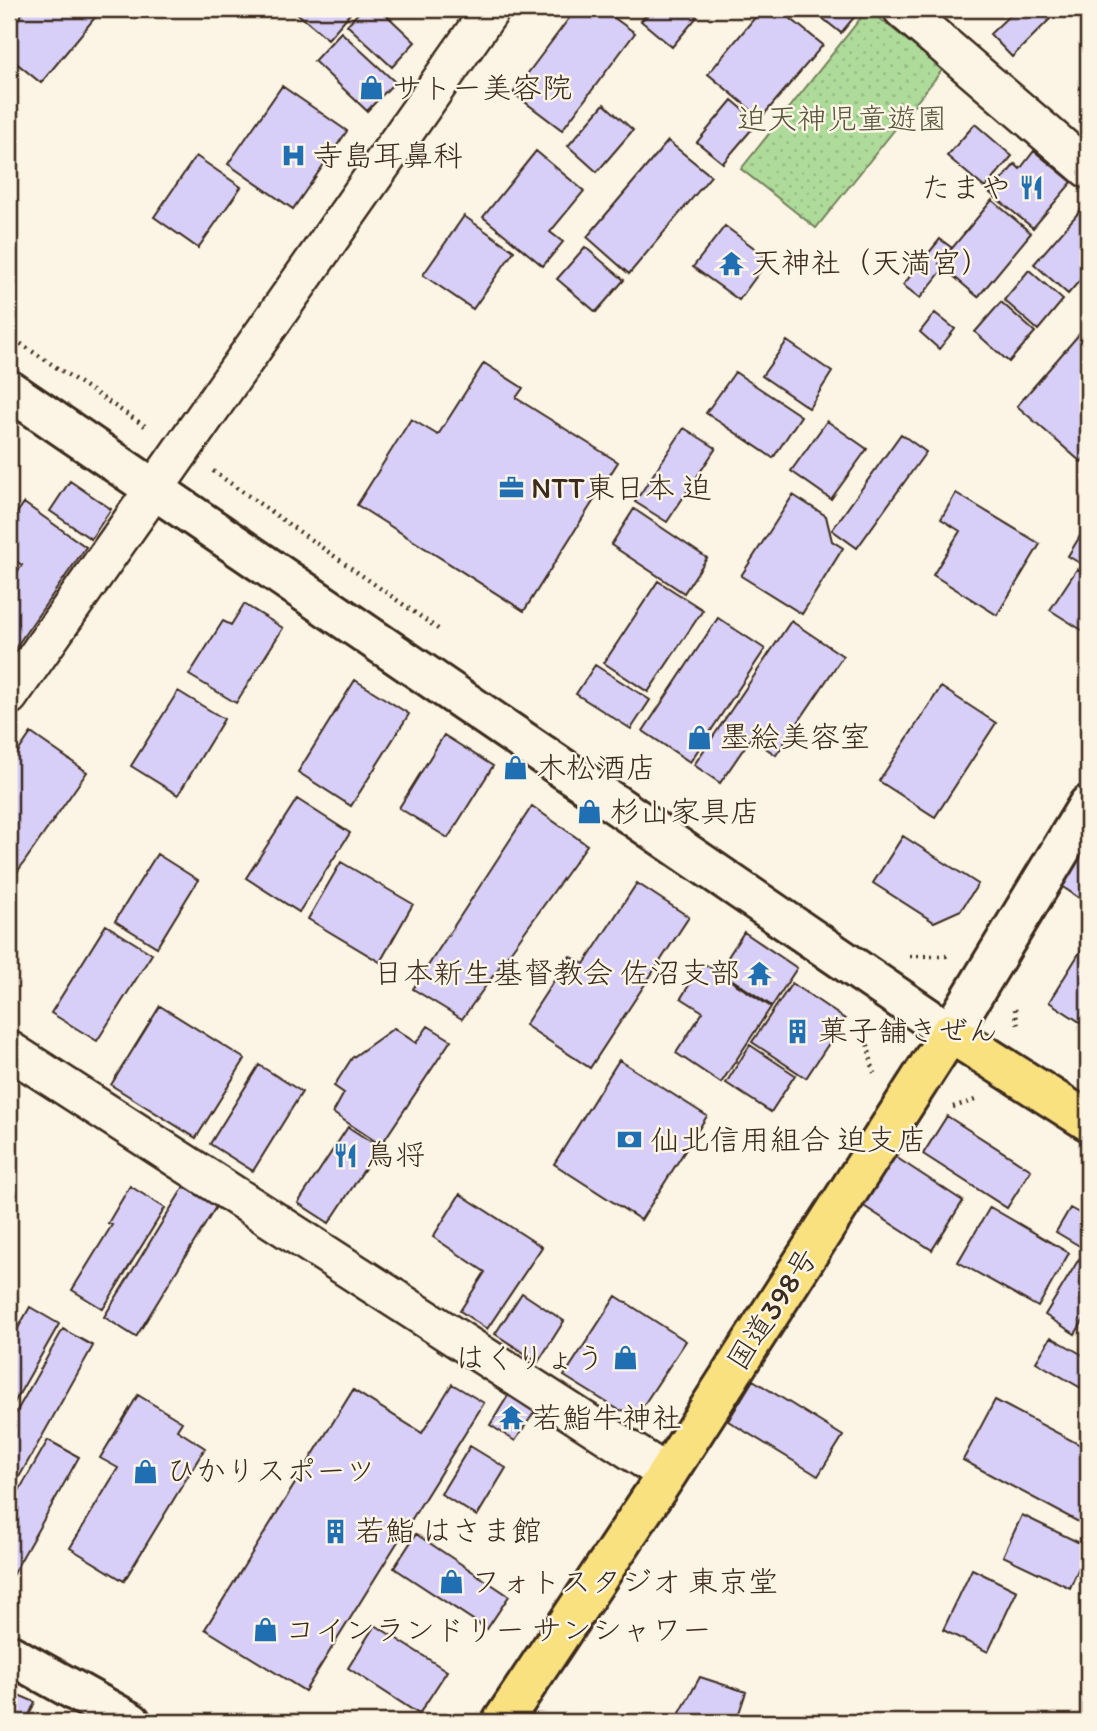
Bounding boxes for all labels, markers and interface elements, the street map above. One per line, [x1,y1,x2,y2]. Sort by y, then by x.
place label: サトー美容院 [392,69,572,106]
shop icon: サトー美容院 [358,74,386,102]
park label: 迫天神児童遊園 [737,100,947,137]
place label: 寺島耳鼻科 [313,137,463,174]
hospital icon: 寺島耳鼻科 [279,142,307,170]
place label: たまや [921,169,1011,206]
restaurant icon: たまや [1017,174,1045,202]
place label: 天神社（天満宮） [751,244,991,281]
temple icon: 天神社（天満宮） [717,249,745,277]
place label: NTT東日本 迫 [531,469,712,506]
office icon: NTT東日本 迫 [497,474,525,502]
place label: 墨絵美容室 [720,718,870,755]
shop icon: 墨絵美容室 [686,723,714,751]
place label: 木松酒店 [536,749,656,786]
shop icon: 木松酒店 [502,754,530,782]
place label: 杉山家具店 [610,793,760,830]
shop icon: 杉山家具店 [576,798,604,826]
place label: 日本新生基督教会 佐沼支部 [373,954,740,991]
temple icon: 日本新生基督教会 佐沼支部 [746,959,774,987]
place label: 菓子舗きぜん [818,1012,998,1049]
building icon: 菓子舗きぜん [784,1017,812,1045]
place label: 仙北信用組合 迫支店 [650,1121,927,1158]
bank icon: 仙北信用組合 迫支店 [616,1126,644,1154]
place label: 鳥将 [365,1136,425,1173]
restaurant icon: 鳥将 [331,1141,359,1169]
street label: 国道398号 [718,1241,825,1377]
place label: はくりょう [455,1339,605,1376]
shop icon: はくりょう [611,1344,639,1372]
place label: 若鮨牛神社 [532,1399,682,1436]
temple icon: 若鮨牛神社 [498,1404,526,1432]
place label: ひかりスポーツ [166,1452,375,1489]
shop icon: ひかりスポーツ [132,1457,160,1485]
place label: 若鮨 はさま館 [355,1512,542,1549]
building icon: 若鮨 はさま館 [321,1517,349,1545]
place label: フォトスタジオ 東京堂 [471,1563,778,1600]
shop icon: フォトスタジオ 東京堂 [437,1568,465,1596]
place label: コインランドリー サンシャワー [285,1611,712,1648]
shop icon: コインランドリー サンシャワー [251,1616,279,1644]

